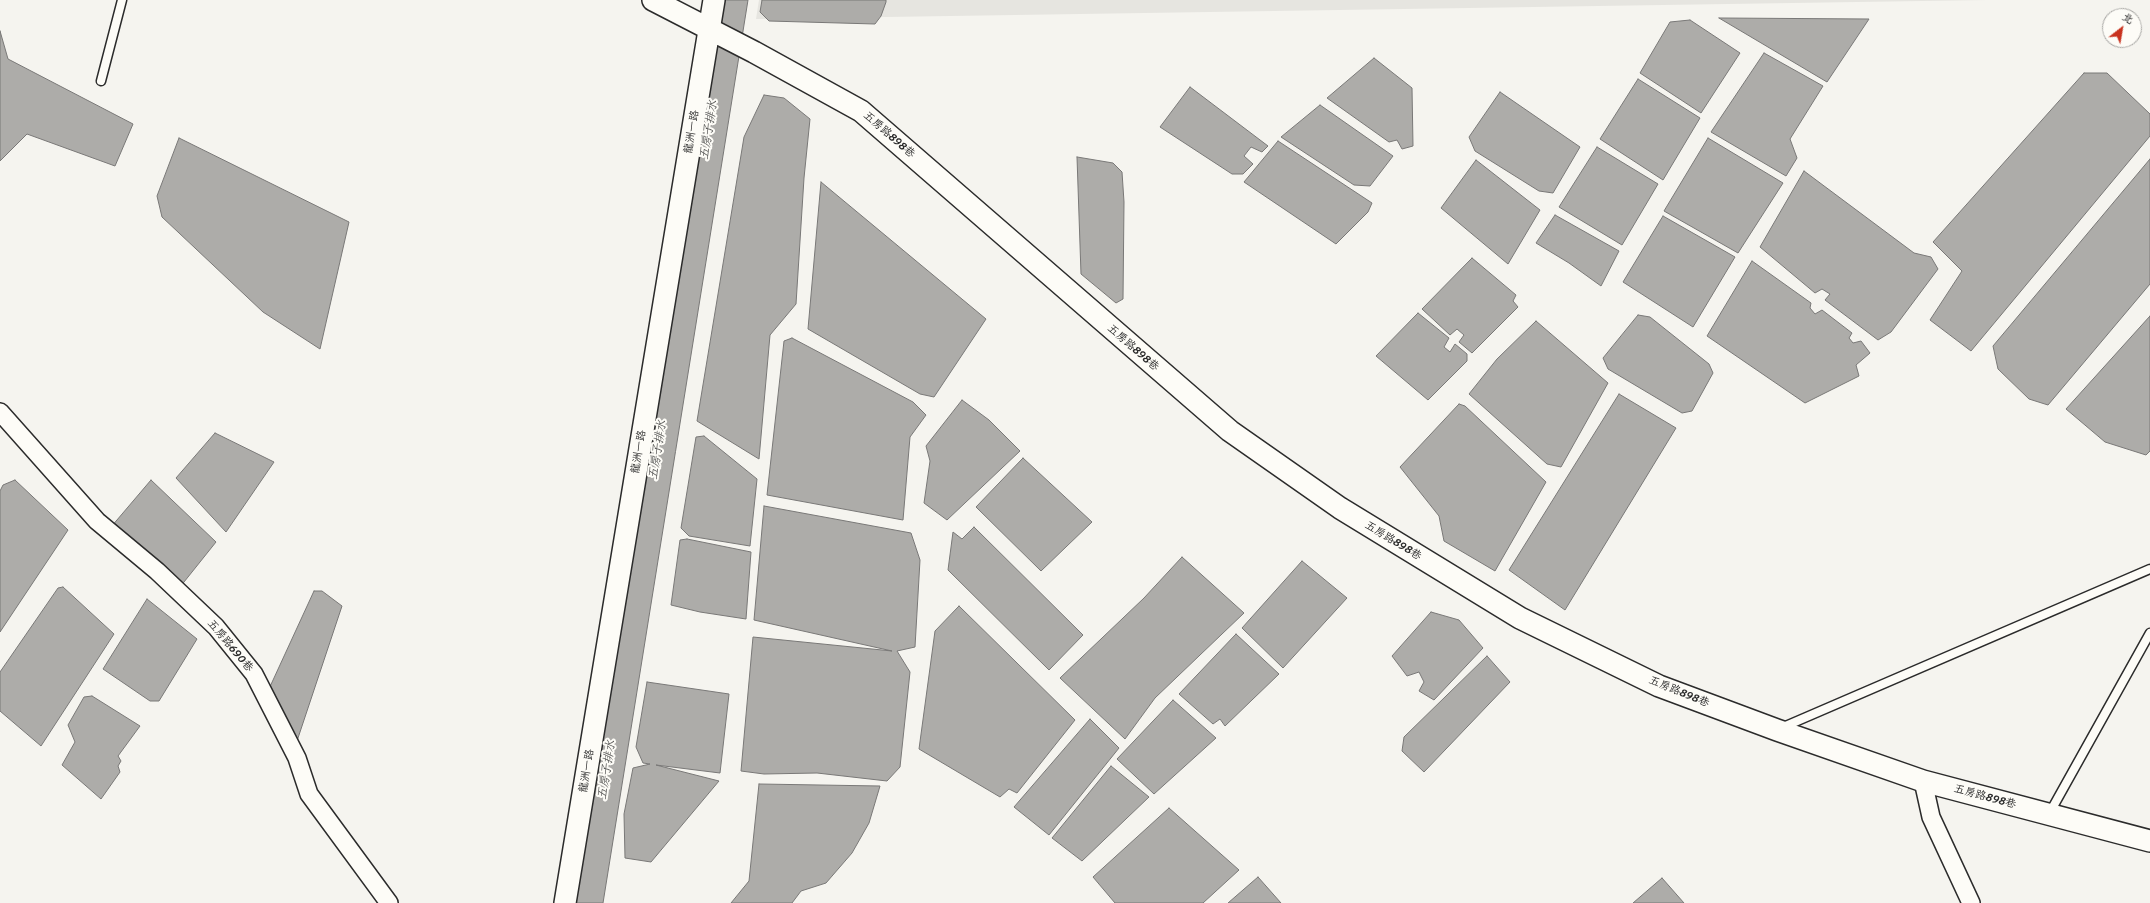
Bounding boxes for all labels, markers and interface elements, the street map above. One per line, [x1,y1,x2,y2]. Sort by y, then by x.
text: 北 [2118,7,2138,29]
north arrow [2102,8,2142,48]
water label: 五房子排水 [697,99,721,161]
street label: 龍洲一路 [682,109,702,155]
street label: 五房路898巷 [861,109,917,161]
street label: 五房路898巷 [1105,322,1161,374]
water label: 五房子排水 [646,419,670,481]
street label: 龍洲一路 [629,429,649,475]
street label: 五房路898巷 [1362,519,1424,563]
street label: 五房路690巷 [204,617,256,675]
street label: 五房路898巷 [1647,674,1711,710]
water label: 五房子排水 [595,739,619,801]
street label: 龍洲一路 [577,748,597,794]
street label: 五房路898巷 [1952,782,2018,812]

